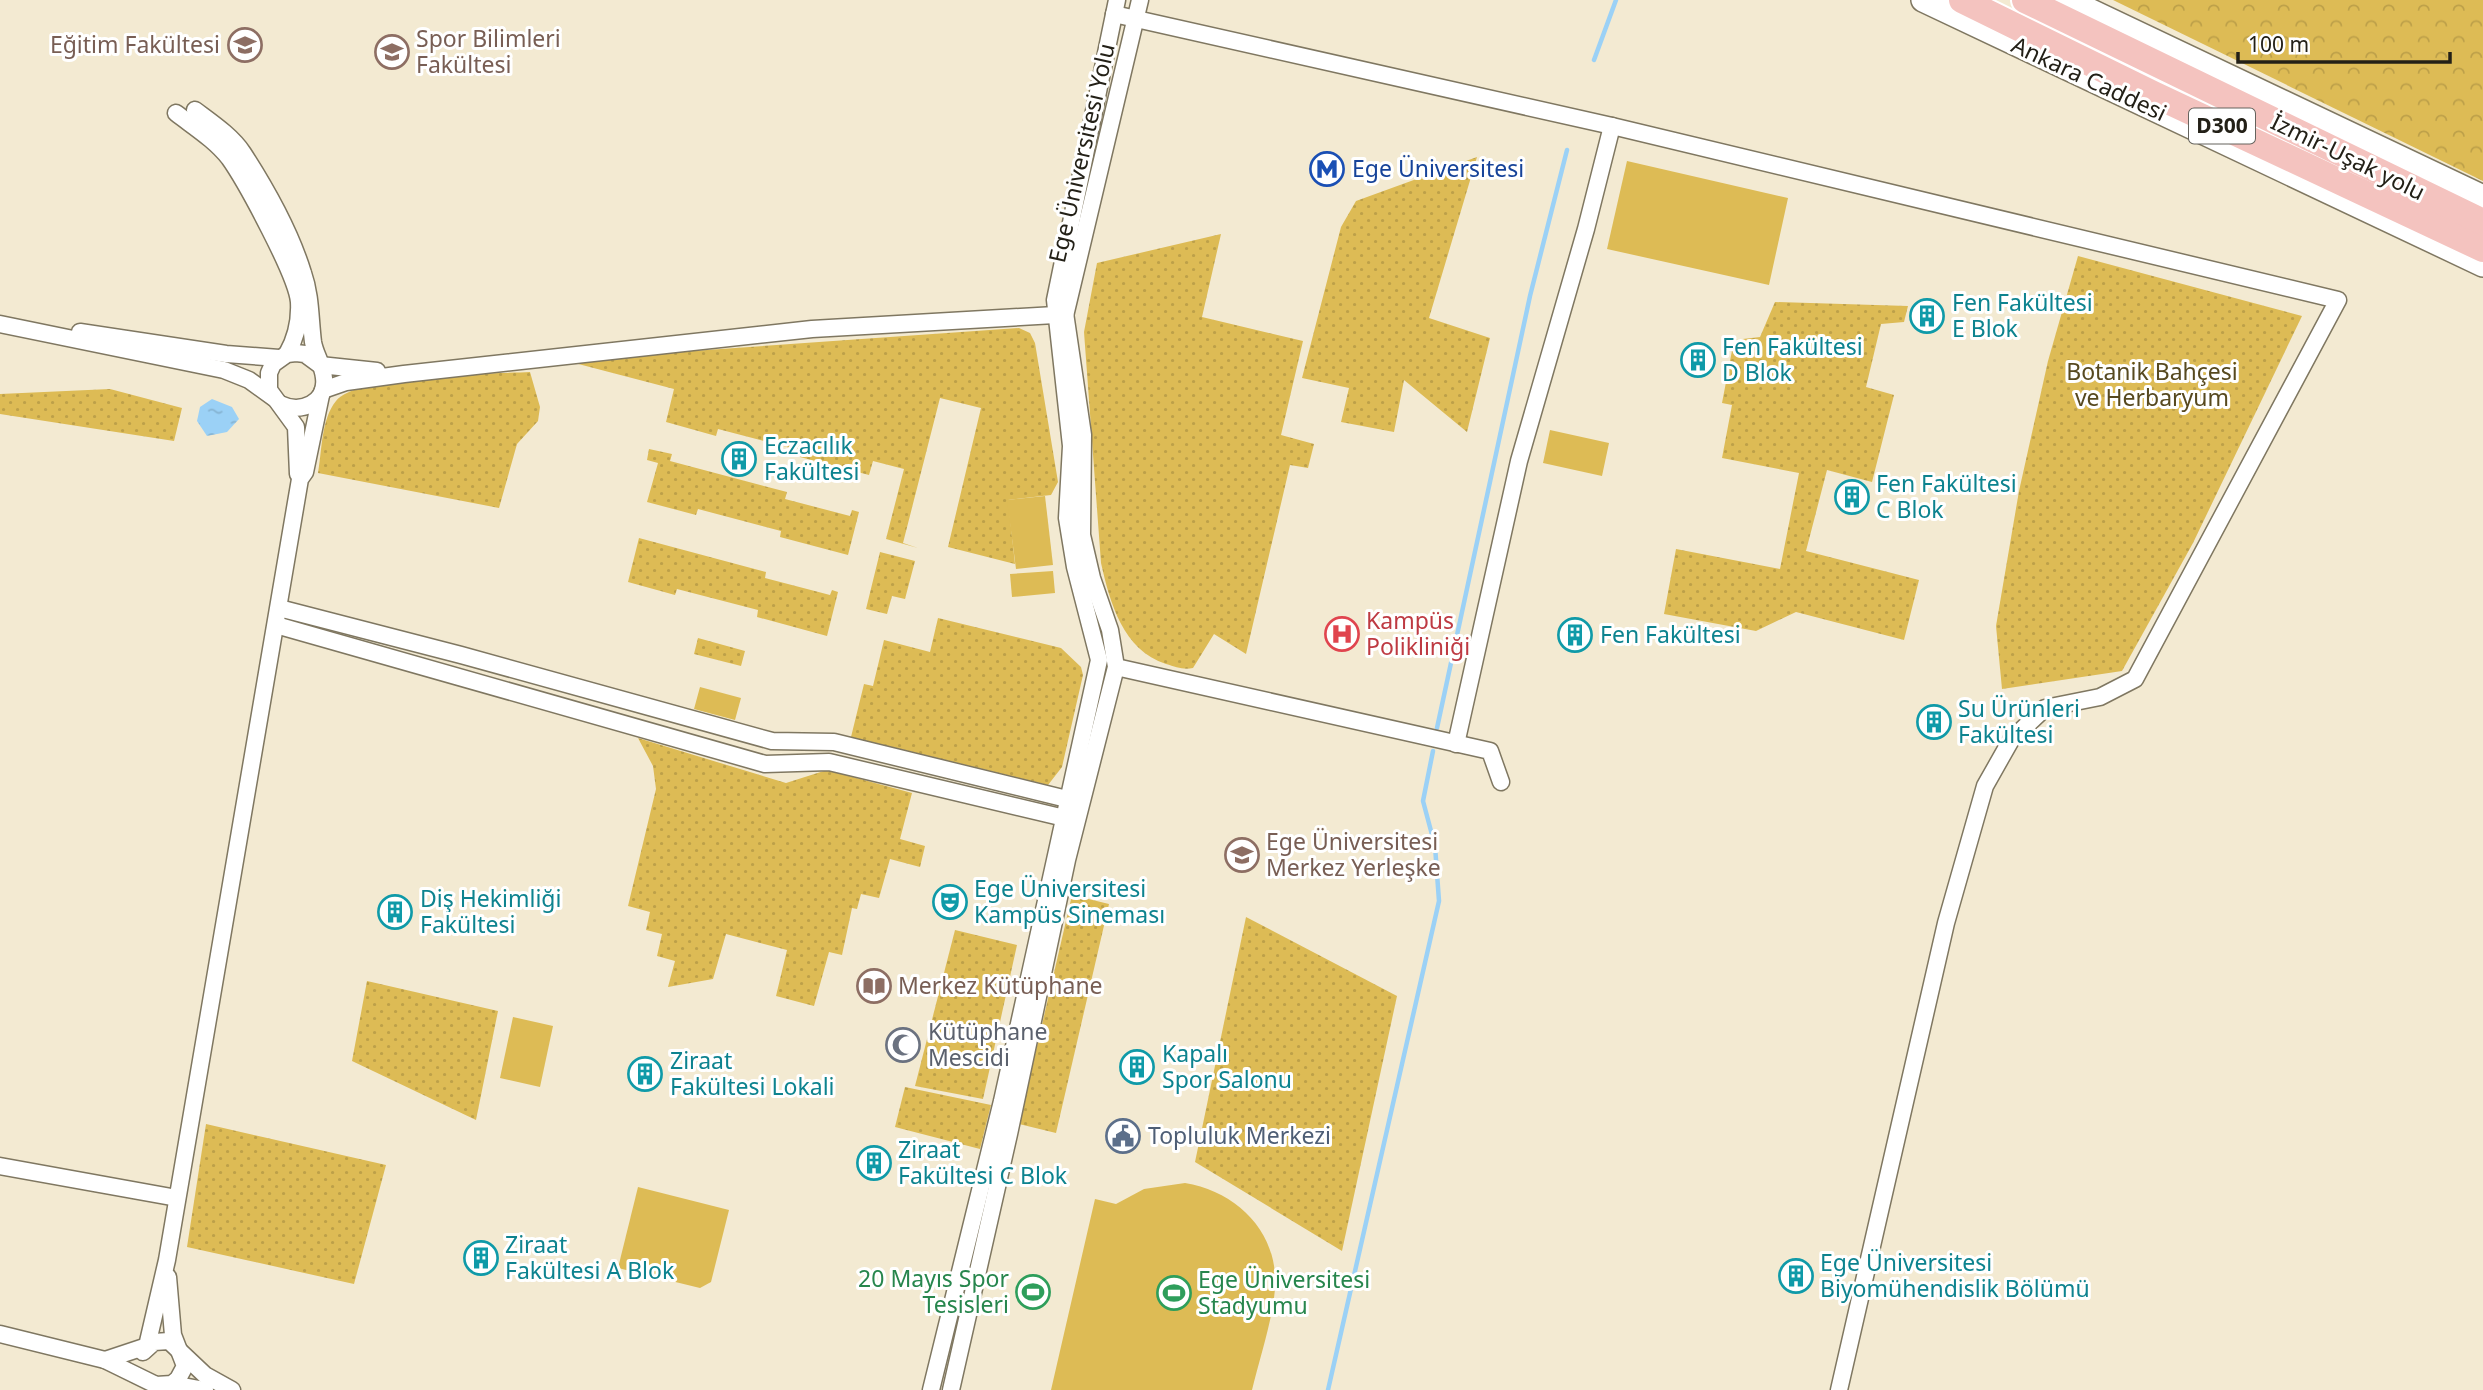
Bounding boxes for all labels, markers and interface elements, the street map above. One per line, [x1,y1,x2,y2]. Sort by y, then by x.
scale bar [2238,21,2450,65]
place label: Spor Bilimleri Fakültesi [416,22,561,80]
school or university icon: Eğitim Fakültesi [226,26,264,64]
place label: Eğitim Fakültesi [50,28,220,60]
street label: Ankara Caddesi [2007,28,2172,128]
text: 100 m [2248,30,2309,58]
school or university icon: Spor Bilimleri Fakültesi [373,33,411,71]
street label: Ege Üniversitesi Yolu [1040,40,1122,266]
street label: İzmir-Uşak yolu [2266,105,2431,207]
road number: D300 [2189,108,2255,144]
metro station icon: Ege Üniversitesi [1308,150,1346,188]
place label: Ege Üniversitesi [1352,152,1524,184]
place label: Fen Fakültesi E Blok [1952,286,2093,344]
building icon: Fen Fakültesi E Blok [1908,297,1946,335]
place label: Fen Fakültesi D Blok [1722,330,1863,388]
building icon: Fen Fakültesi D Blok [1679,341,1717,379]
park label: Botanik Bahçesi ve Herbaryum [2066,355,2238,413]
place label: Eczacılık Fakültesi [764,429,860,487]
building icon: Eczacılık Fakültesi [720,440,758,478]
place label: Fen Fakültesi C Blok [1876,467,2017,525]
building icon: Fen Fakültesi C Blok [1833,478,1871,516]
place label: Kampüs Polikliniği [1366,604,1470,662]
hospital icon: Kampüs Polikliniği [1323,615,1361,653]
building icon: Fen Fakültesi [1556,616,1594,654]
place label: Fen Fakültesi [1600,618,1741,650]
place label: Su Ürünleri Fakültesi [1958,692,2080,750]
building icon: Su Ürünleri Fakültesi [1915,703,1953,741]
place label: Ege Üniversitesi Merkez Yerleşke [1266,825,1441,883]
school or university icon: Ege Üniversitesi Merkez Yerleşke [1223,836,1261,874]
place label: Ege Üniversitesi Kampüs Sineması [974,872,1165,930]
place label: Diş Hekimliği Fakültesi [420,882,561,940]
theatre icon: Ege Üniversitesi Kampüs Sineması [931,883,969,921]
building icon: Diş Hekimliği Fakültesi [376,893,414,931]
library icon: Merkez Kütüphane [855,967,893,1005]
place label: Merkez Kütüphane [898,969,1103,1001]
place label: Kütüphane Mescidi [928,1015,1047,1073]
mosque icon: Kütüphane Mescidi [884,1026,922,1064]
place label: Kapalı Spor Salonu [1162,1037,1292,1095]
place label: Ziraat Fakültesi Lokali [670,1044,835,1102]
building icon: Kapalı Spor Salonu [1118,1048,1156,1086]
building icon: Ziraat Fakültesi Lokali [626,1055,664,1093]
public building icon: Topluluk Merkezi [1104,1117,1142,1155]
place label: Topluluk Merkezi [1148,1119,1331,1151]
place label: Ziraat Fakültesi C Blok [898,1133,1068,1191]
building icon: Ziraat Fakültesi C Blok [855,1144,893,1182]
place label: Ziraat Fakültesi A Blok [505,1228,675,1286]
building icon: Ziraat Fakültesi A Blok [462,1239,500,1277]
place label: Ege Üniversitesi Biyomühendislik Bölümü [1820,1246,2090,1304]
building icon: Ege Üniversitesi Biyomühendislik Bölümü [1777,1257,1815,1295]
place label: 20 Mayıs Spor Tesisleri [858,1262,1009,1320]
place label: Ege Üniversitesi Stadyumu [1198,1263,1370,1321]
sports icon: 20 Mayıs Spor Tesisleri [1014,1273,1052,1311]
sports icon: Ege Üniversitesi Stadyumu [1155,1274,1193,1312]

